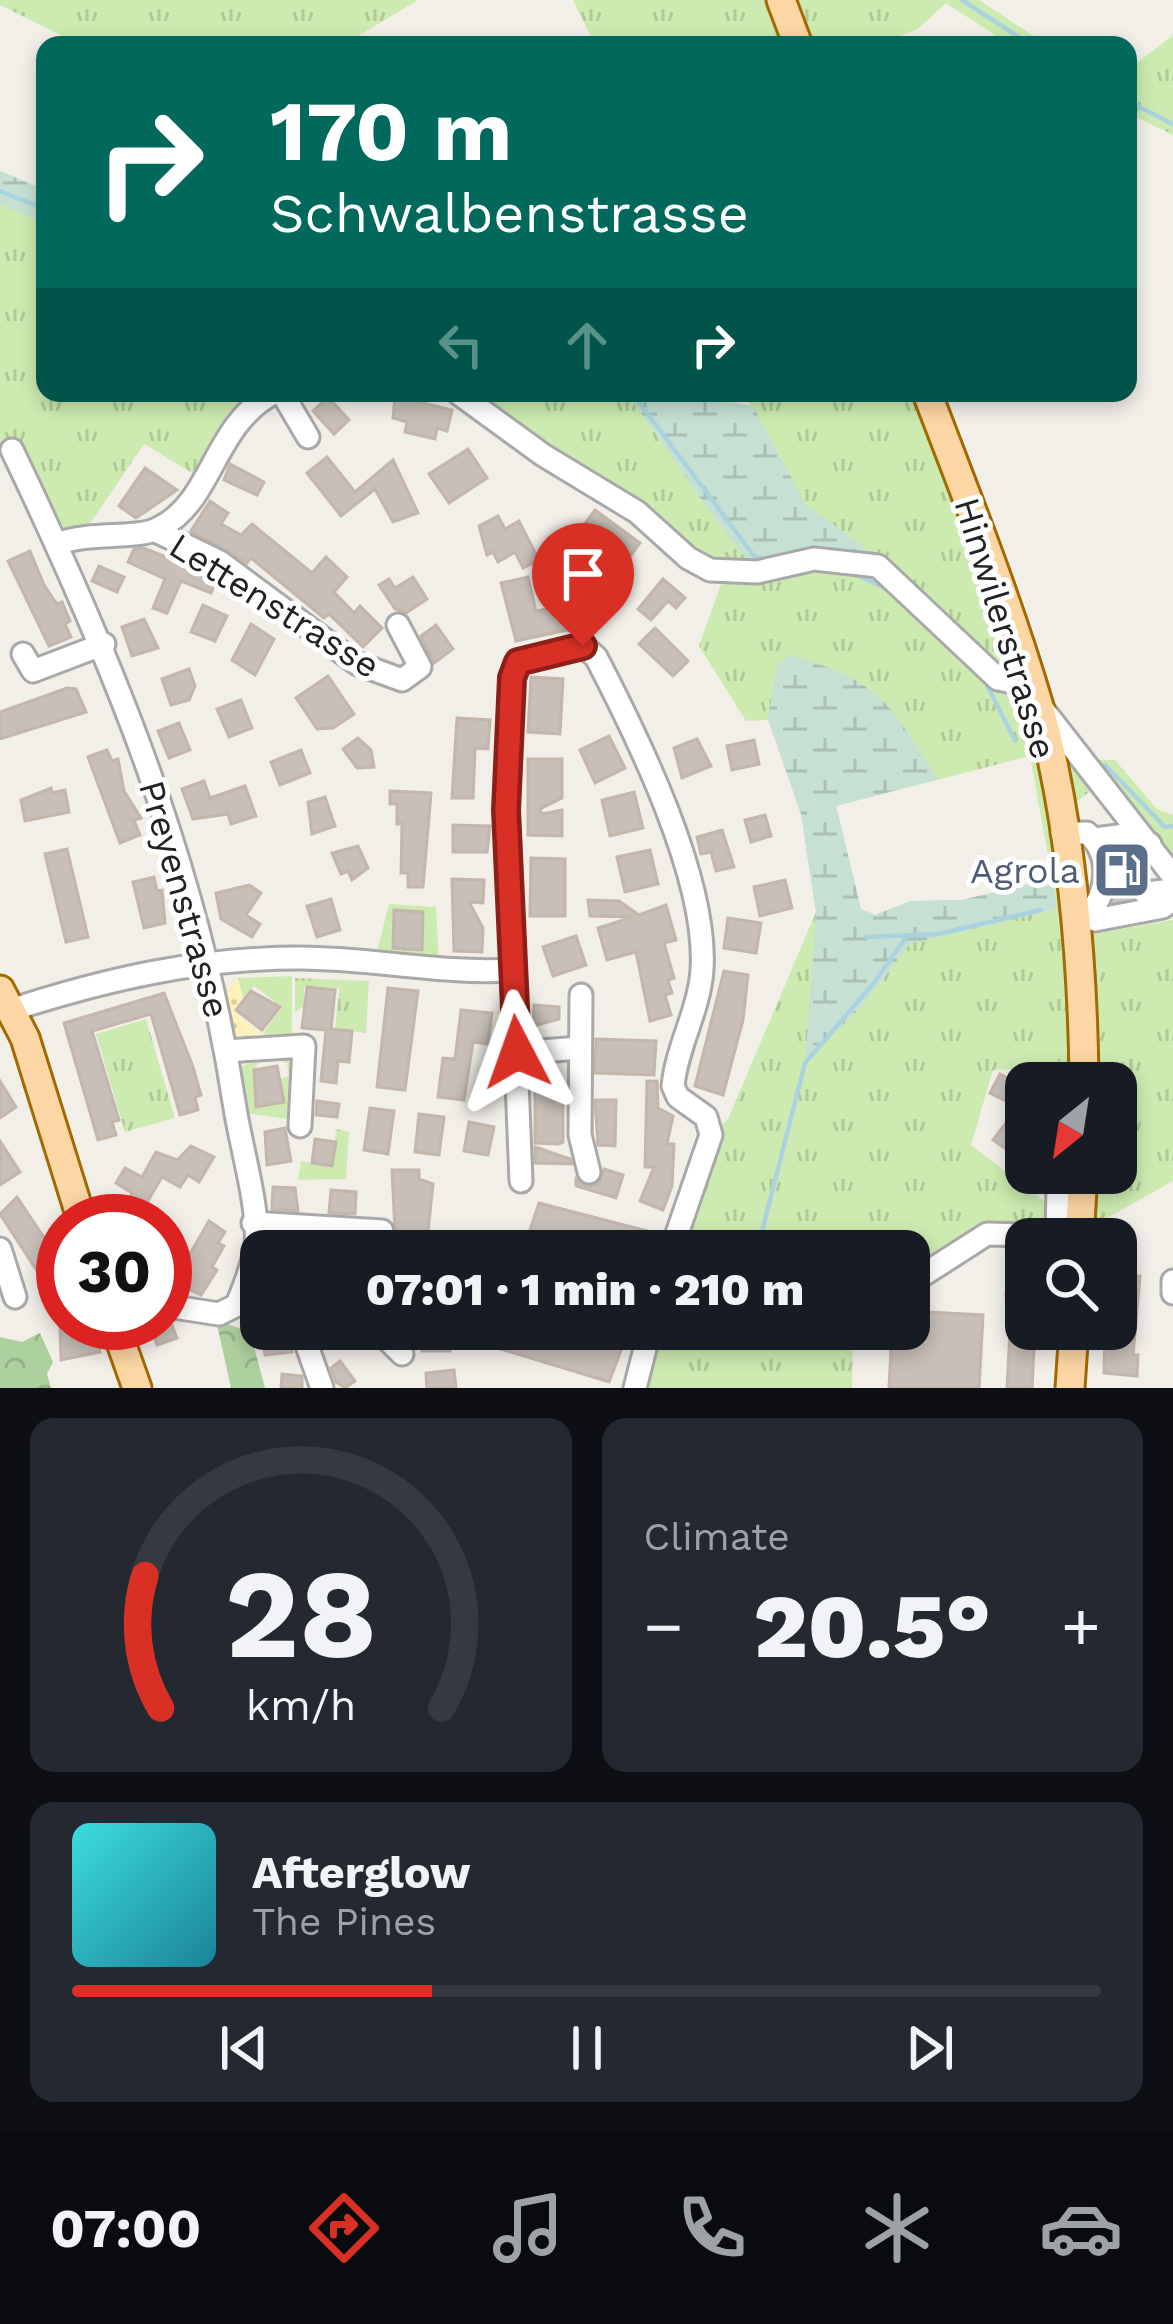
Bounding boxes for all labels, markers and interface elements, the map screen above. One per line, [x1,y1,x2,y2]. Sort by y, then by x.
text: 170 m [270,82,512,180]
icon: right [72,84,228,240]
text: Schwalbenstrasse [270,182,749,245]
icon: left [428,312,494,378]
icon: ahead [554,312,620,378]
icon: right [680,312,746,378]
street label: Hinwilerstrasse [945,493,1065,764]
pin [532,523,634,646]
street label: Lettenstrasse [162,525,387,687]
icon: arrive [550,541,616,607]
street label: Preyenstrasse [130,776,238,1023]
fuel station icon: Agrola [1091,839,1153,901]
place label: Agrola [970,850,1080,892]
position arrow [454,989,580,1115]
north arrow [1005,1062,1137,1194]
map controls [1005,1062,1137,1350]
speed limit sign: 30 [36,1194,192,1350]
button: search [1005,1218,1137,1350]
text: 07:01 · 1 min · 210 m [366,1263,804,1316]
text: Climate [644,1514,790,1559]
text: 28 [224,1541,377,1687]
text: 20.5° [754,1573,991,1679]
text: − [644,1588,683,1665]
text: + [1061,1588,1101,1665]
text: km/h [245,1680,356,1730]
text: Afterglow [252,1846,471,1899]
text: The Pines [252,1899,436,1944]
icon: previous [211,2015,277,2081]
icon: pause [554,2015,620,2081]
icon: next [897,2015,963,2081]
icon: directions [302,2186,386,2270]
icon: music [486,2186,570,2270]
icon: phone [670,2186,754,2270]
icon: climate [855,2186,939,2270]
icon: car [1039,2186,1123,2270]
text: 07:00 [50,2197,201,2260]

